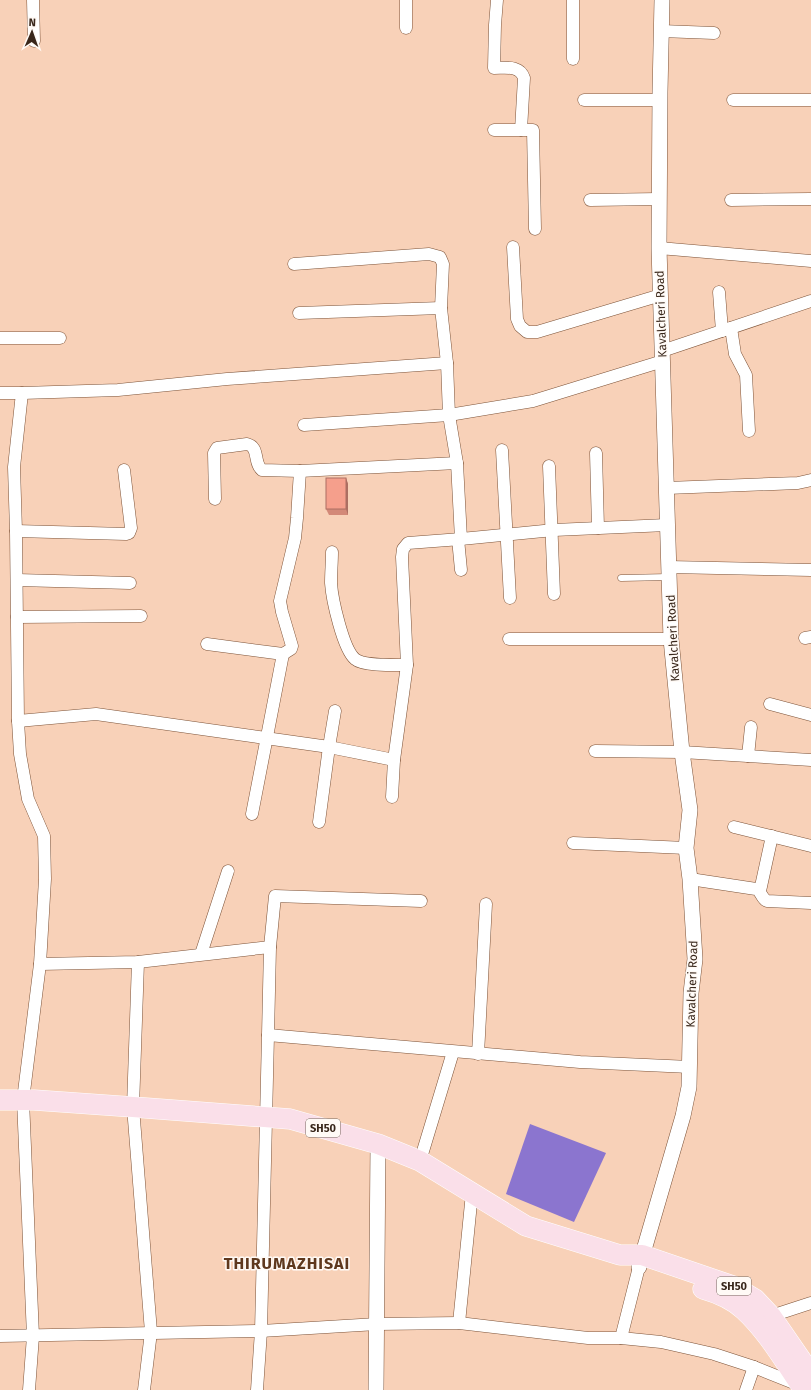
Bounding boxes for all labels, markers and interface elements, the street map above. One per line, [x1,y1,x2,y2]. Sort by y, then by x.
north arrow [12,12,52,52]
text: N [28,16,36,29]
street label: Kavalcheri Road [652,270,670,358]
street label: Kavalcheri Road [664,594,682,682]
street label: Kavalcheri Road [683,940,701,1028]
road number: SH50 [306,1119,340,1137]
district label: THIRUMAZHISAI [224,1254,350,1273]
road number: SH50 [717,1277,751,1295]

